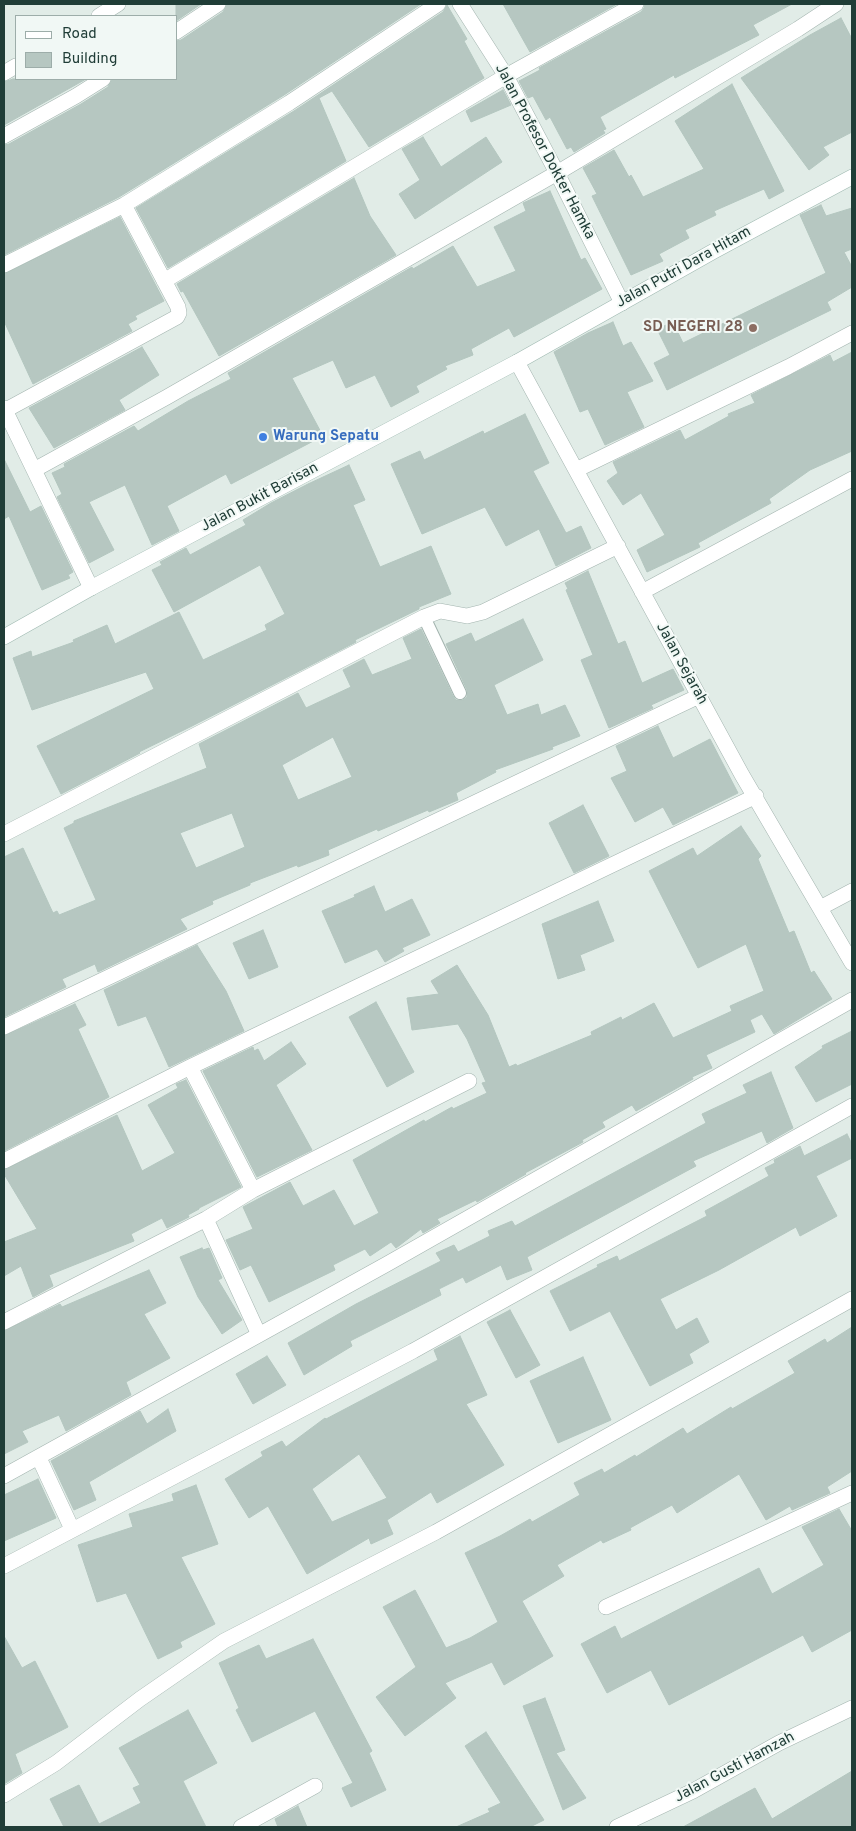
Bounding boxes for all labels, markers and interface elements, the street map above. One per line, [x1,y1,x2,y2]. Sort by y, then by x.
legend [15,15,178,80]
text: Road [62,25,97,44]
text: Building [62,50,117,69]
street label: Jalan Profesor Dokter Hamka [490,61,598,243]
street label: Jalan Putri Dara Hitam [613,223,755,313]
place label: SD NEGERI 28 [643,319,743,337]
marker: SD NEGERI 28 [747,322,759,334]
place label: Warung Sepatu [273,428,379,446]
marker: Warung Sepatu [257,431,269,443]
street label: Jalan Bukit Barisan [198,459,322,537]
street label: Jalan Sejarah [651,620,711,708]
street label: Jalan Gusti Hamzah [672,1729,798,1807]

